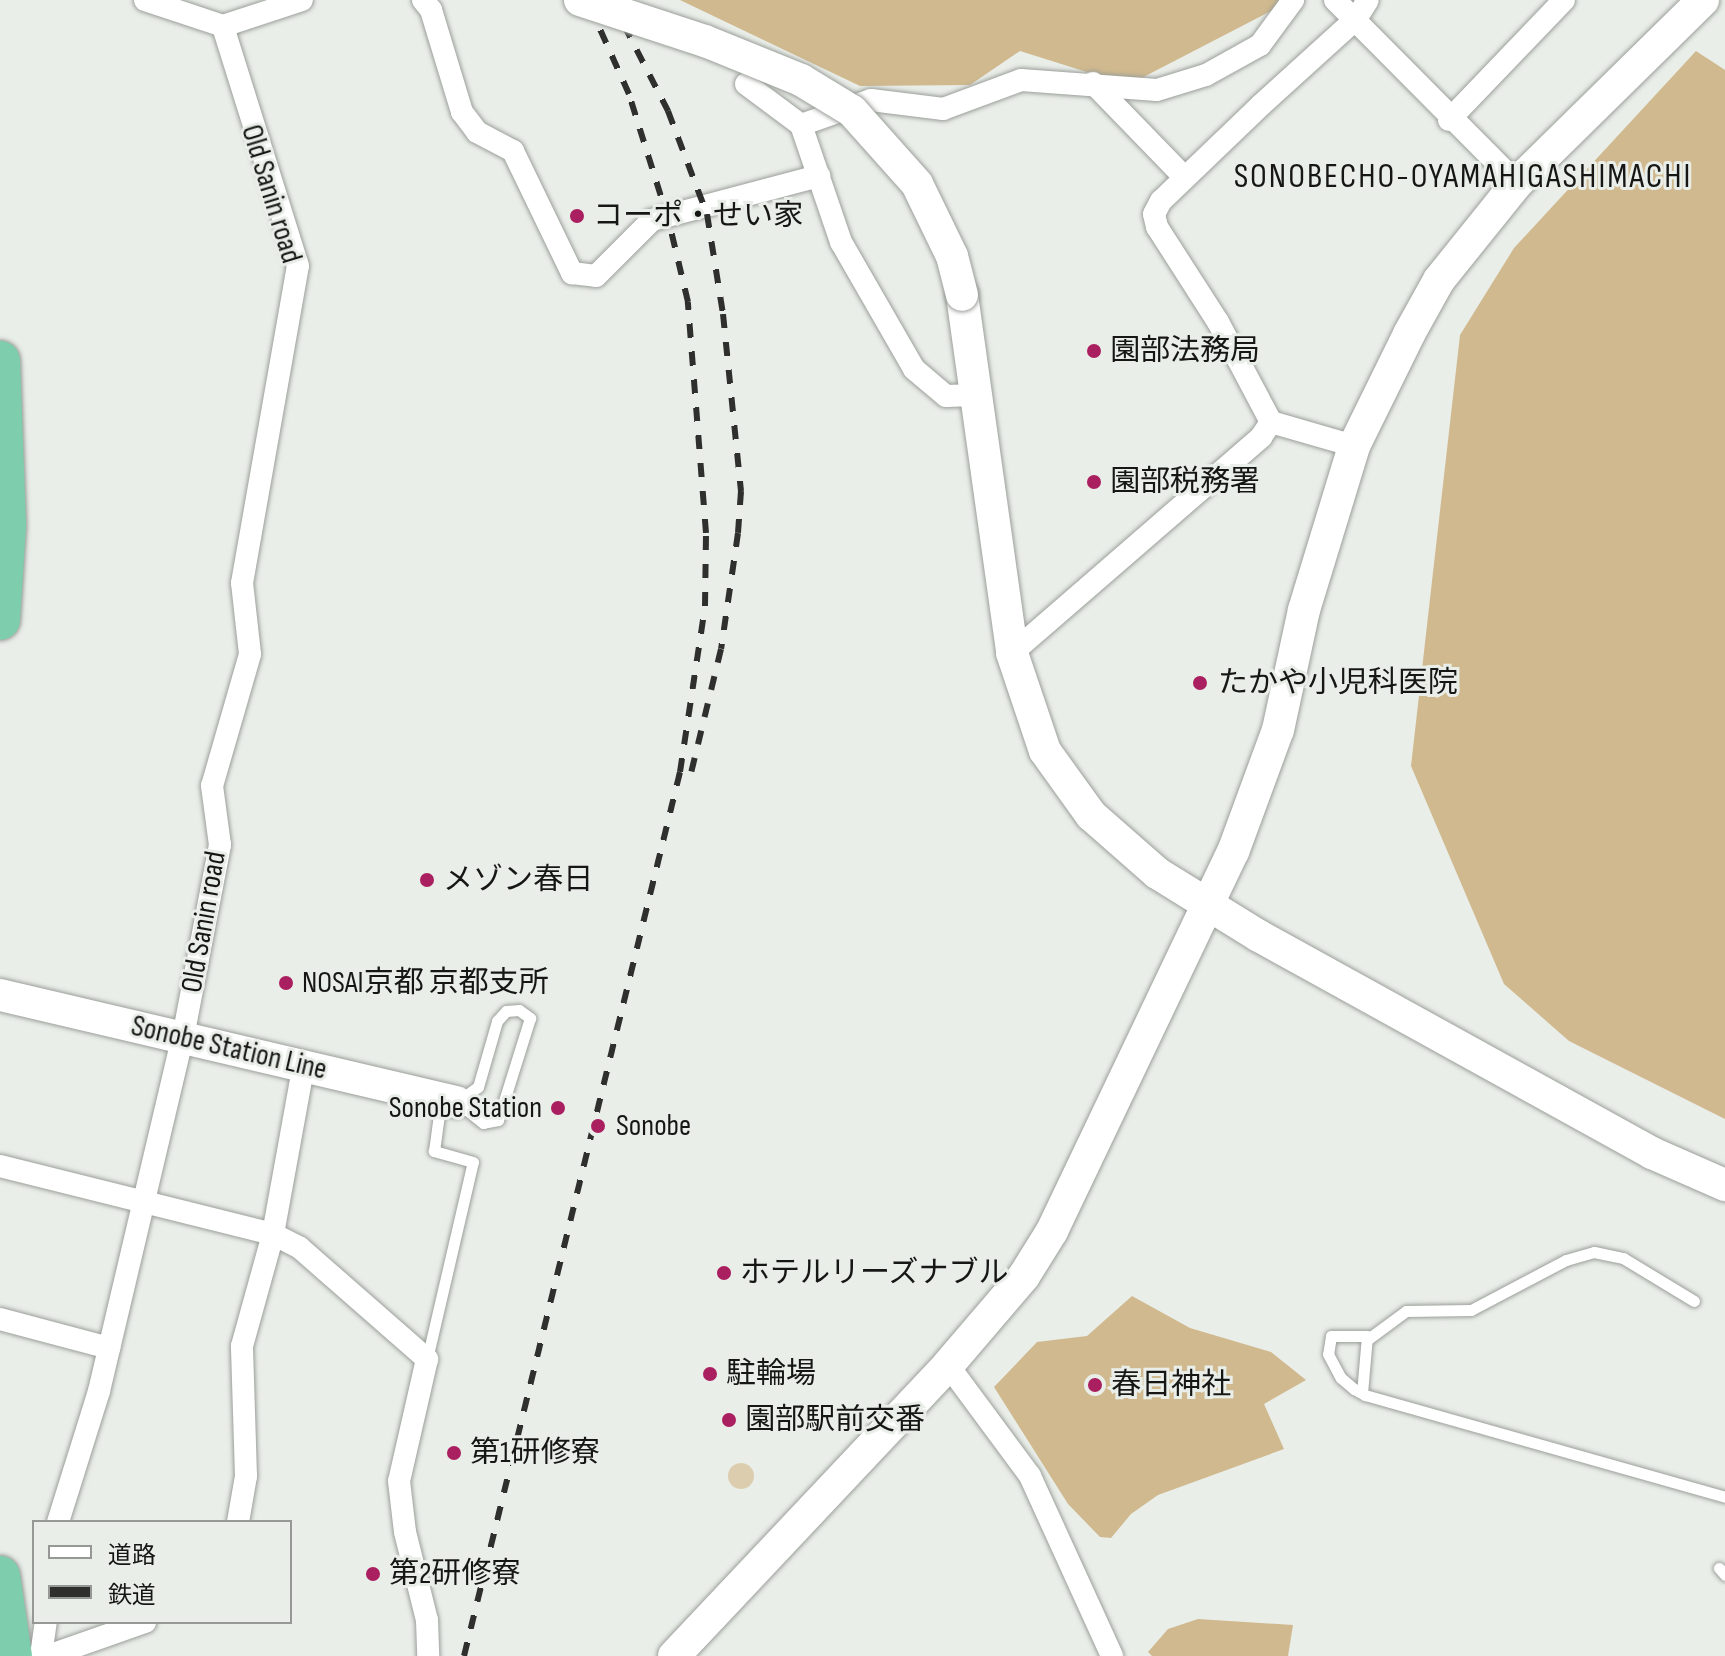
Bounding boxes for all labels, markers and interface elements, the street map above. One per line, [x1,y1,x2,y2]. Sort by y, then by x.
street label: Old Sanin road [233,121,309,267]
district label: SONOBECHO-OYAMAHIGASHIMACHI [1234,157,1692,197]
place label: コーポ・せい家 [593,198,803,234]
marker: コーポ・せい家 [568,207,586,225]
place label: 園部法務局 [1110,333,1260,369]
marker: 園部法務局 [1085,342,1103,360]
place label: 園部税務署 [1110,464,1260,500]
marker: 園部税務署 [1085,473,1103,491]
place label: たかや小児科医院 [1218,665,1458,701]
marker: たかや小児科医院 [1189,672,1211,694]
street label: Old Sanin road [174,849,234,995]
place label: メゾン春日 [443,862,593,898]
marker: メゾン春日 [418,871,436,889]
place label: NOSAI京都 京都支所 [302,965,548,1001]
marker: NOSAI京都 京都支所 [277,974,295,992]
street label: Sonobe Station Line [128,1008,330,1088]
place label: Sonobe Station [389,1090,542,1126]
marker: Sonobe Station [549,1099,567,1117]
place label: Sonobe [616,1108,691,1144]
marker: Sonobe [587,1115,609,1137]
place label: ホテルリーズナブル [740,1255,1010,1291]
marker: ホテルリーズナブル [715,1264,733,1282]
place label: 駐輪場 [726,1356,816,1392]
marker: 駐輪場 [701,1365,719,1383]
place label: 春日神社 [1111,1367,1231,1403]
marker: 春日神社 [1086,1376,1104,1394]
place label: 園部駅前交番 [745,1402,925,1438]
marker: 園部駅前交番 [720,1411,738,1429]
place label: 第1研修寮 [470,1435,600,1471]
marker: 第1研修寮 [445,1444,463,1462]
legend [32,1520,292,1624]
text: 道路 [108,1541,156,1570]
place label: 第2研修寮 [389,1556,521,1592]
marker: 第2研修寮 [364,1565,382,1583]
text: 鉄道 [108,1581,156,1610]

